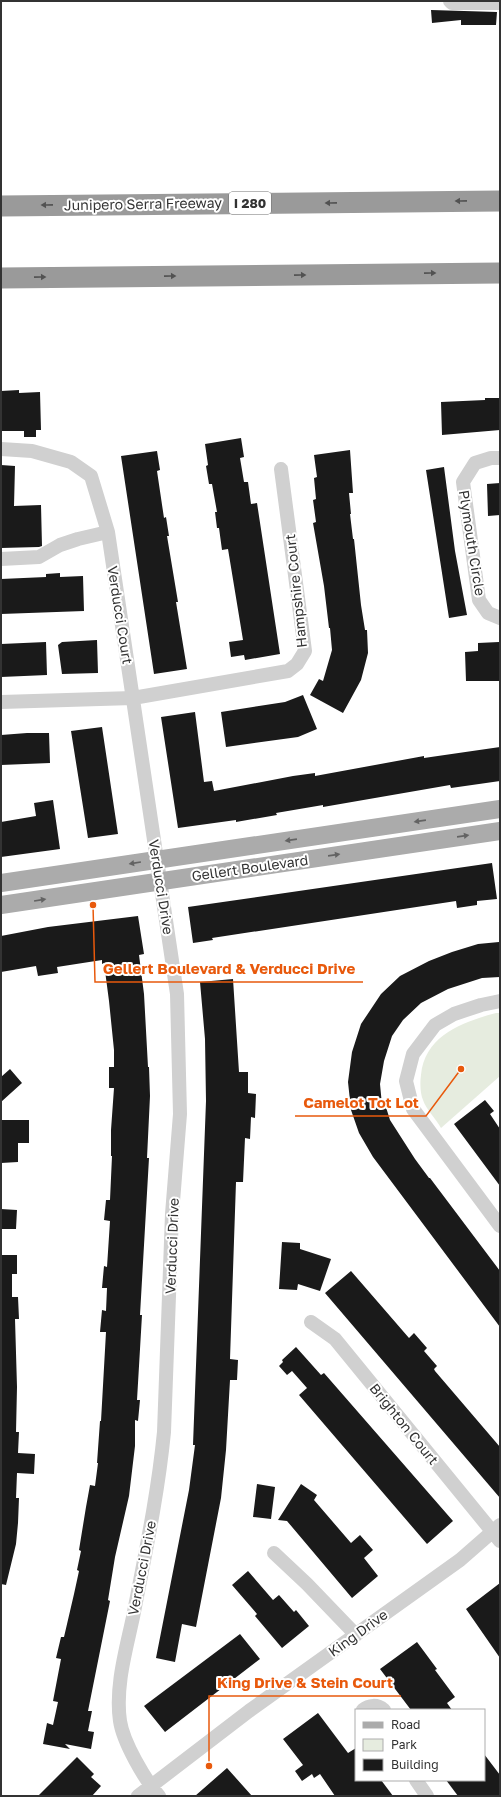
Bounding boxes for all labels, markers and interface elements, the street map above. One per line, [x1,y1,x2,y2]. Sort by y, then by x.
road number: I 280 [229,192,271,214]
street label: Junipero Serra Freeway [64,194,222,213]
one-way arrow [454,198,467,204]
one-way arrow [324,200,337,206]
one-way arrow [40,202,53,208]
one-way arrow [424,270,437,276]
one-way arrow [294,272,307,278]
one-way arrow [164,273,177,279]
one-way arrow [34,274,47,280]
street label: Plymouth Circle [456,489,489,597]
street label: Hampshire Court [281,533,310,649]
street label: Verducci Court [104,565,137,665]
one-way arrow [414,818,426,824]
one-way arrow [457,833,469,839]
one-way arrow [285,837,297,843]
street label: Verducci Drive [146,838,177,936]
street label: Gellert Boulevard [191,851,309,884]
one-way arrow [328,852,340,858]
one-way arrow [129,860,141,866]
one-way arrow [33,897,46,903]
callout: Gellert Boulevard & Verducci Drive [95,955,363,982]
text: Gellert Boulevard & Verducci Drive [103,959,355,977]
callout: Camelot Tot Lot [295,1089,426,1116]
text: Camelot Tot Lot [303,1093,419,1111]
street label: Verducci Drive [161,1198,182,1294]
street label: Brighton Court [366,1380,442,1468]
street label: Verducci Drive [124,1519,159,1617]
street label: King Drive [325,1605,391,1660]
callout: King Drive & Stein Court [209,1669,401,1696]
text: King Drive & Stein Court [217,1673,393,1691]
legend [355,1709,485,1781]
text: Road [391,1717,420,1732]
text: Park [391,1737,417,1752]
text: Building [391,1757,439,1772]

